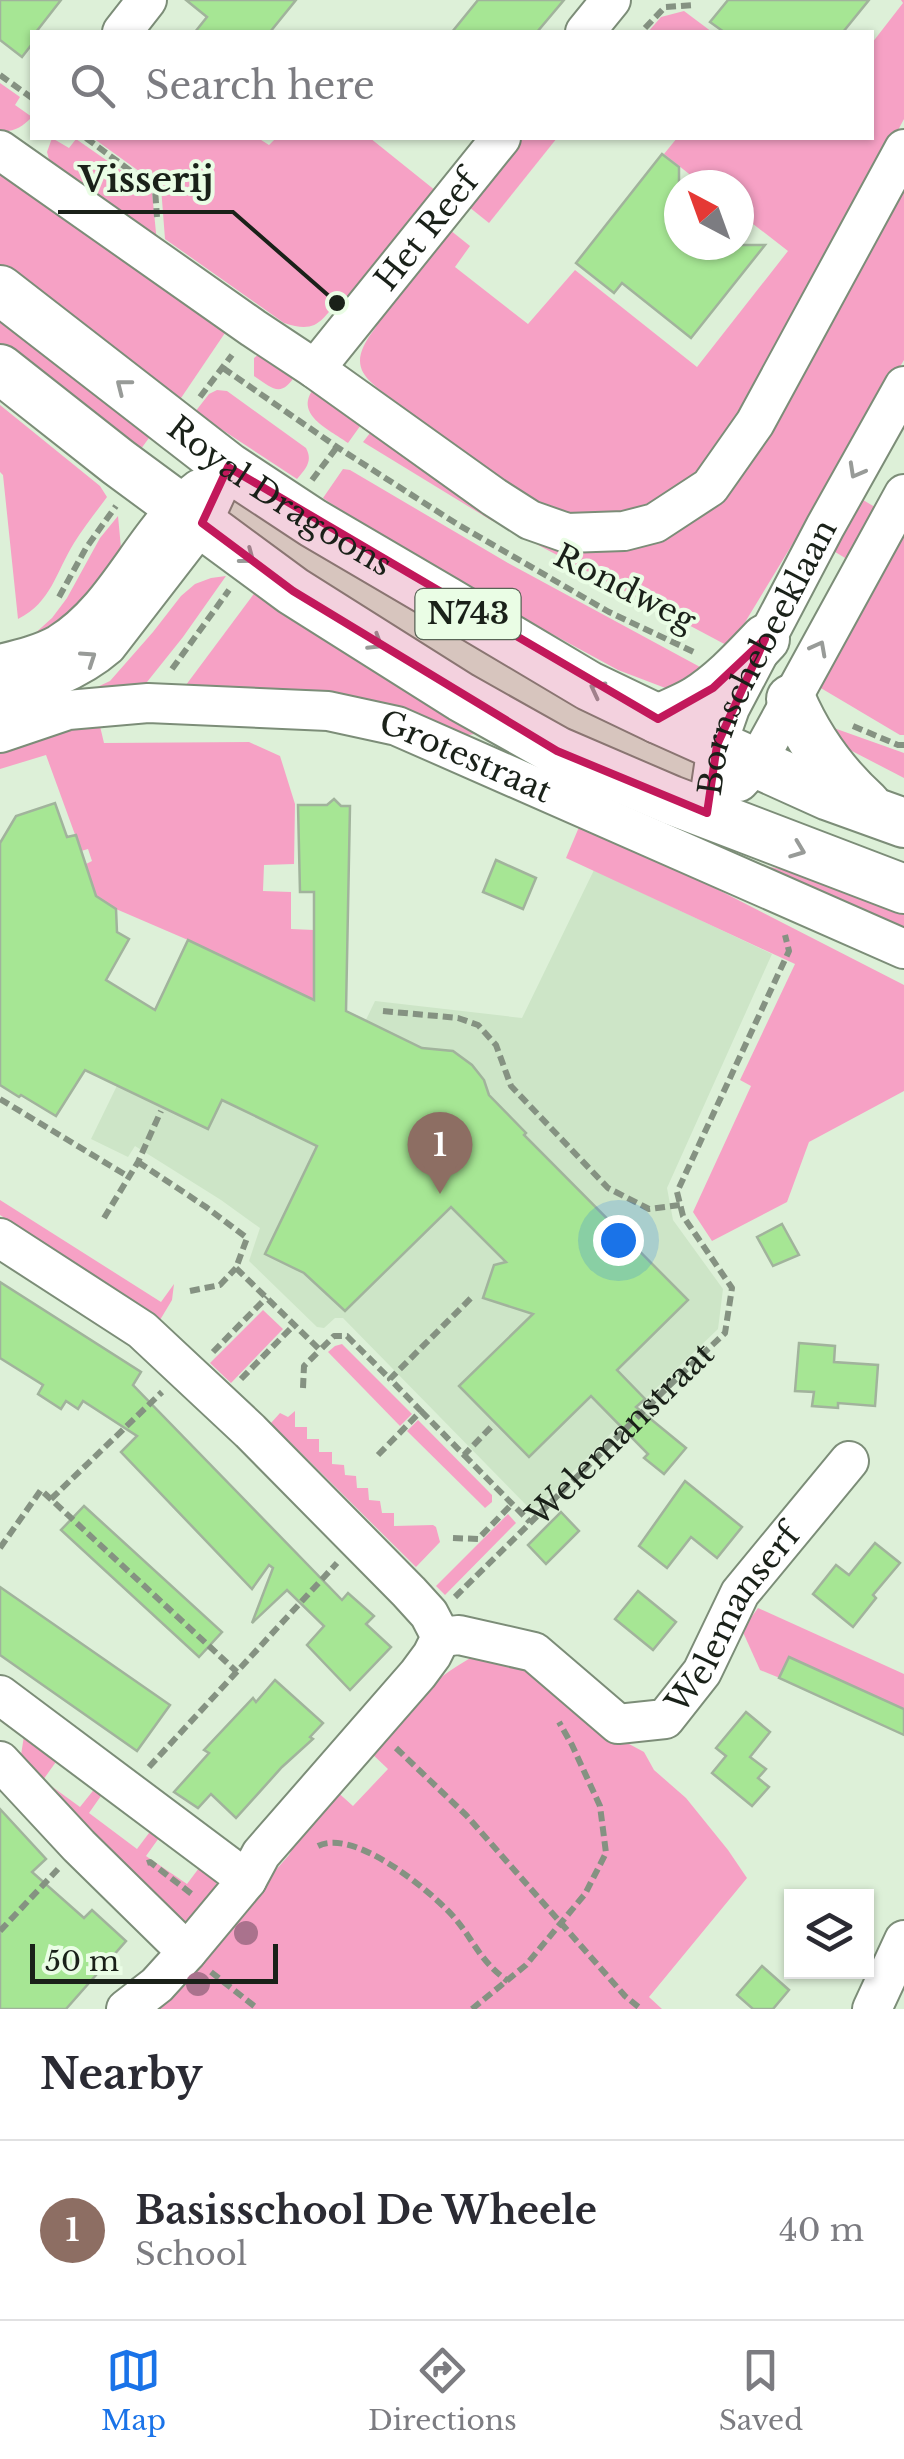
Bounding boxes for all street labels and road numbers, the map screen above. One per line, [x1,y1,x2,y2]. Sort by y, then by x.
street label: Het Reef [366,159,490,299]
street label: Royal Dragoons [159,407,399,585]
street label: Bornschebeeklaan [690,513,845,798]
street label: Rondweg [548,535,703,641]
road number: N743 [416,589,520,639]
street label: Grotestraat [376,703,558,812]
street label: Welemanstraat [518,1334,722,1535]
street label: Welemanserf [657,1513,811,1722]

